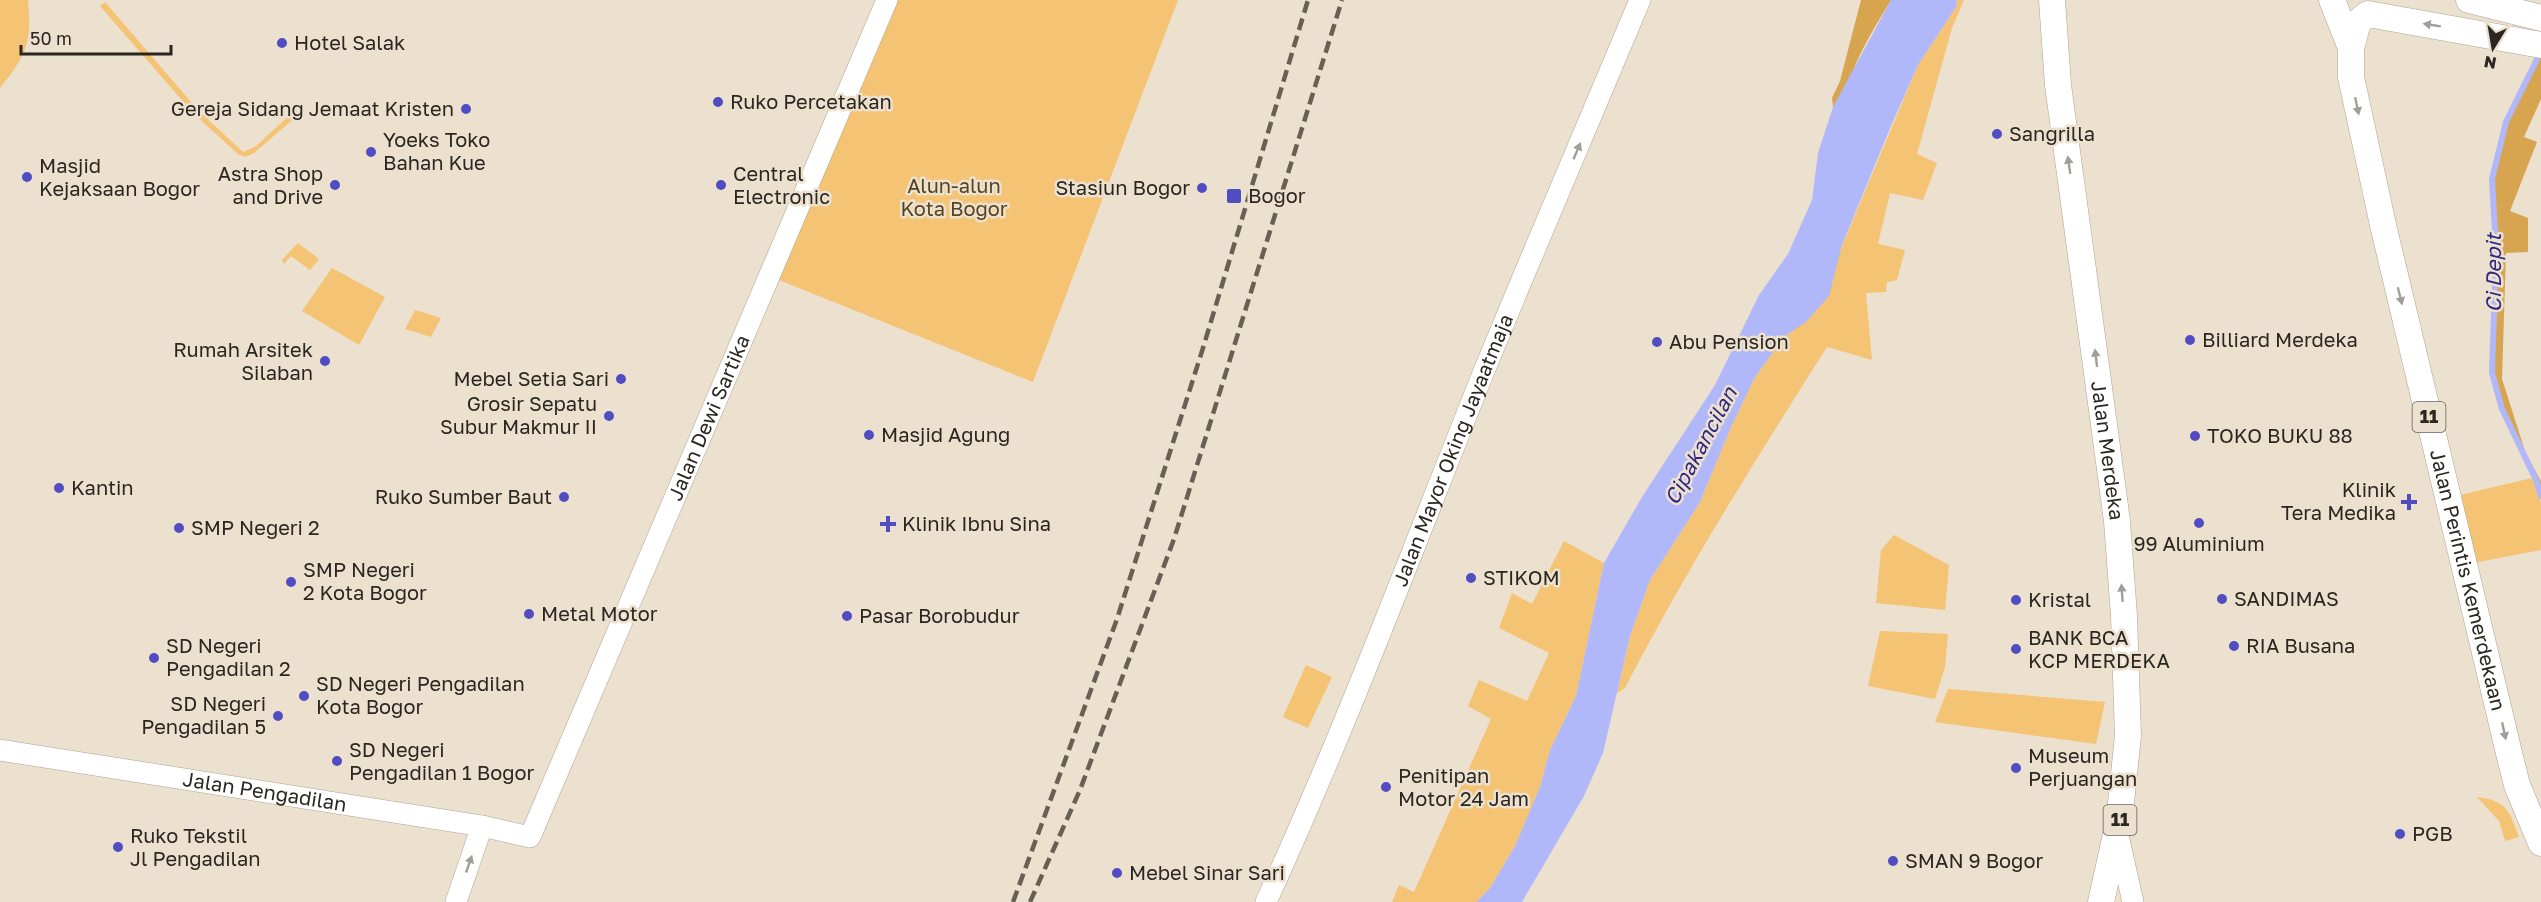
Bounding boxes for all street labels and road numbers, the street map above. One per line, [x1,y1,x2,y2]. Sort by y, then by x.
street label: Jalan Mayor Oking Jayaatmaja [1387,310,1517,589]
street label: Jalan Dewi Sartika [662,331,754,504]
street label: Jalan Merdeka [2087,379,2130,521]
road number: 11 [2412,402,2446,432]
street label: Jalan Perintis Kemerdekaan [2426,447,2511,713]
street label: Jalan Pengadilan [181,766,349,816]
road number: 11 [2104,805,2136,835]

